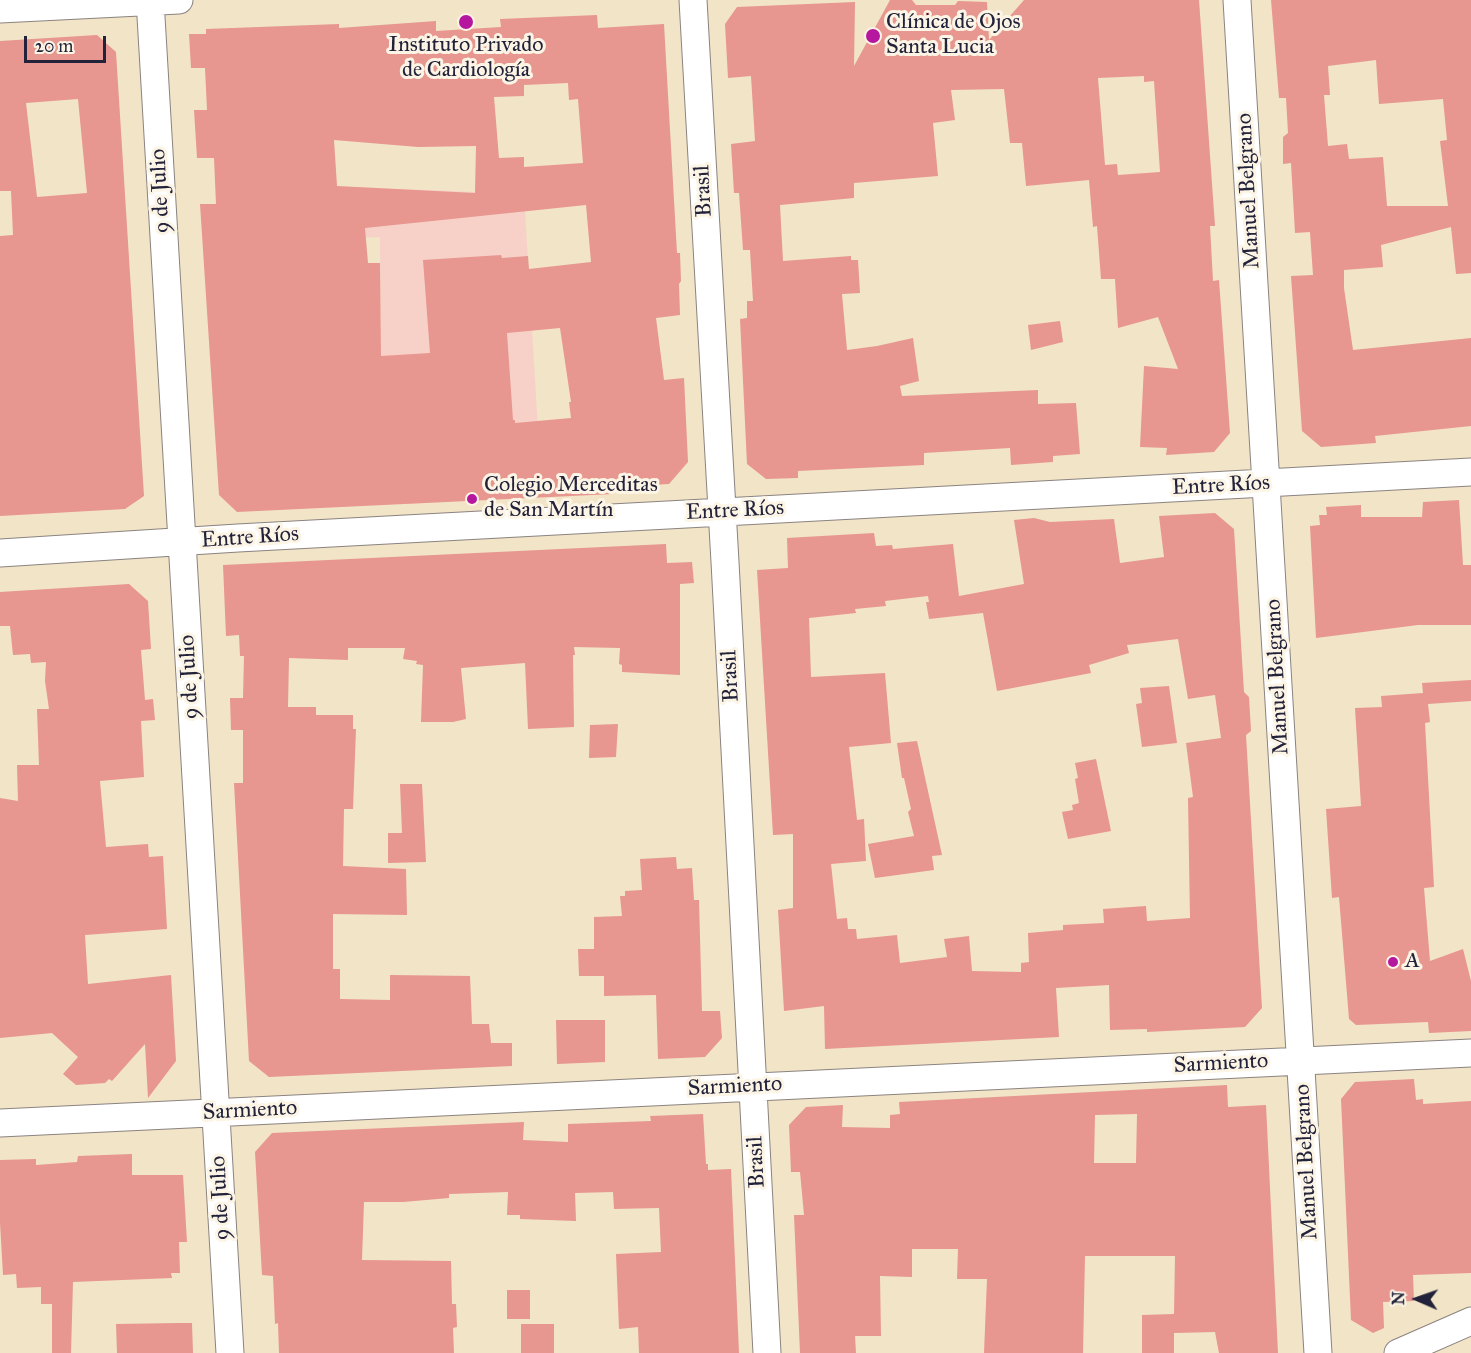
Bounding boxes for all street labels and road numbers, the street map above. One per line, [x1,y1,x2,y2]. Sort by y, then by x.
street label: Manuel Belgrano [1232,112,1266,270]
street label: 9 de Julio [146,148,176,234]
street label: Brasil [689,164,719,218]
street label: Entre Ríos [1171,470,1271,502]
street label: Entre Ríos [685,495,785,527]
street label: Entre Ríos [200,521,300,555]
street label: Manuel Belgrano [1261,598,1295,756]
street label: 9 de Julio [175,634,205,720]
street label: Brasil [716,649,746,703]
street label: Sarmiento [1173,1048,1269,1080]
street label: Sarmiento [687,1071,783,1103]
street label: Manuel Belgrano [1290,1083,1324,1241]
street label: Sarmiento [202,1095,298,1127]
street label: Brasil [742,1135,772,1189]
street label: 9 de Julio [206,1155,236,1241]

